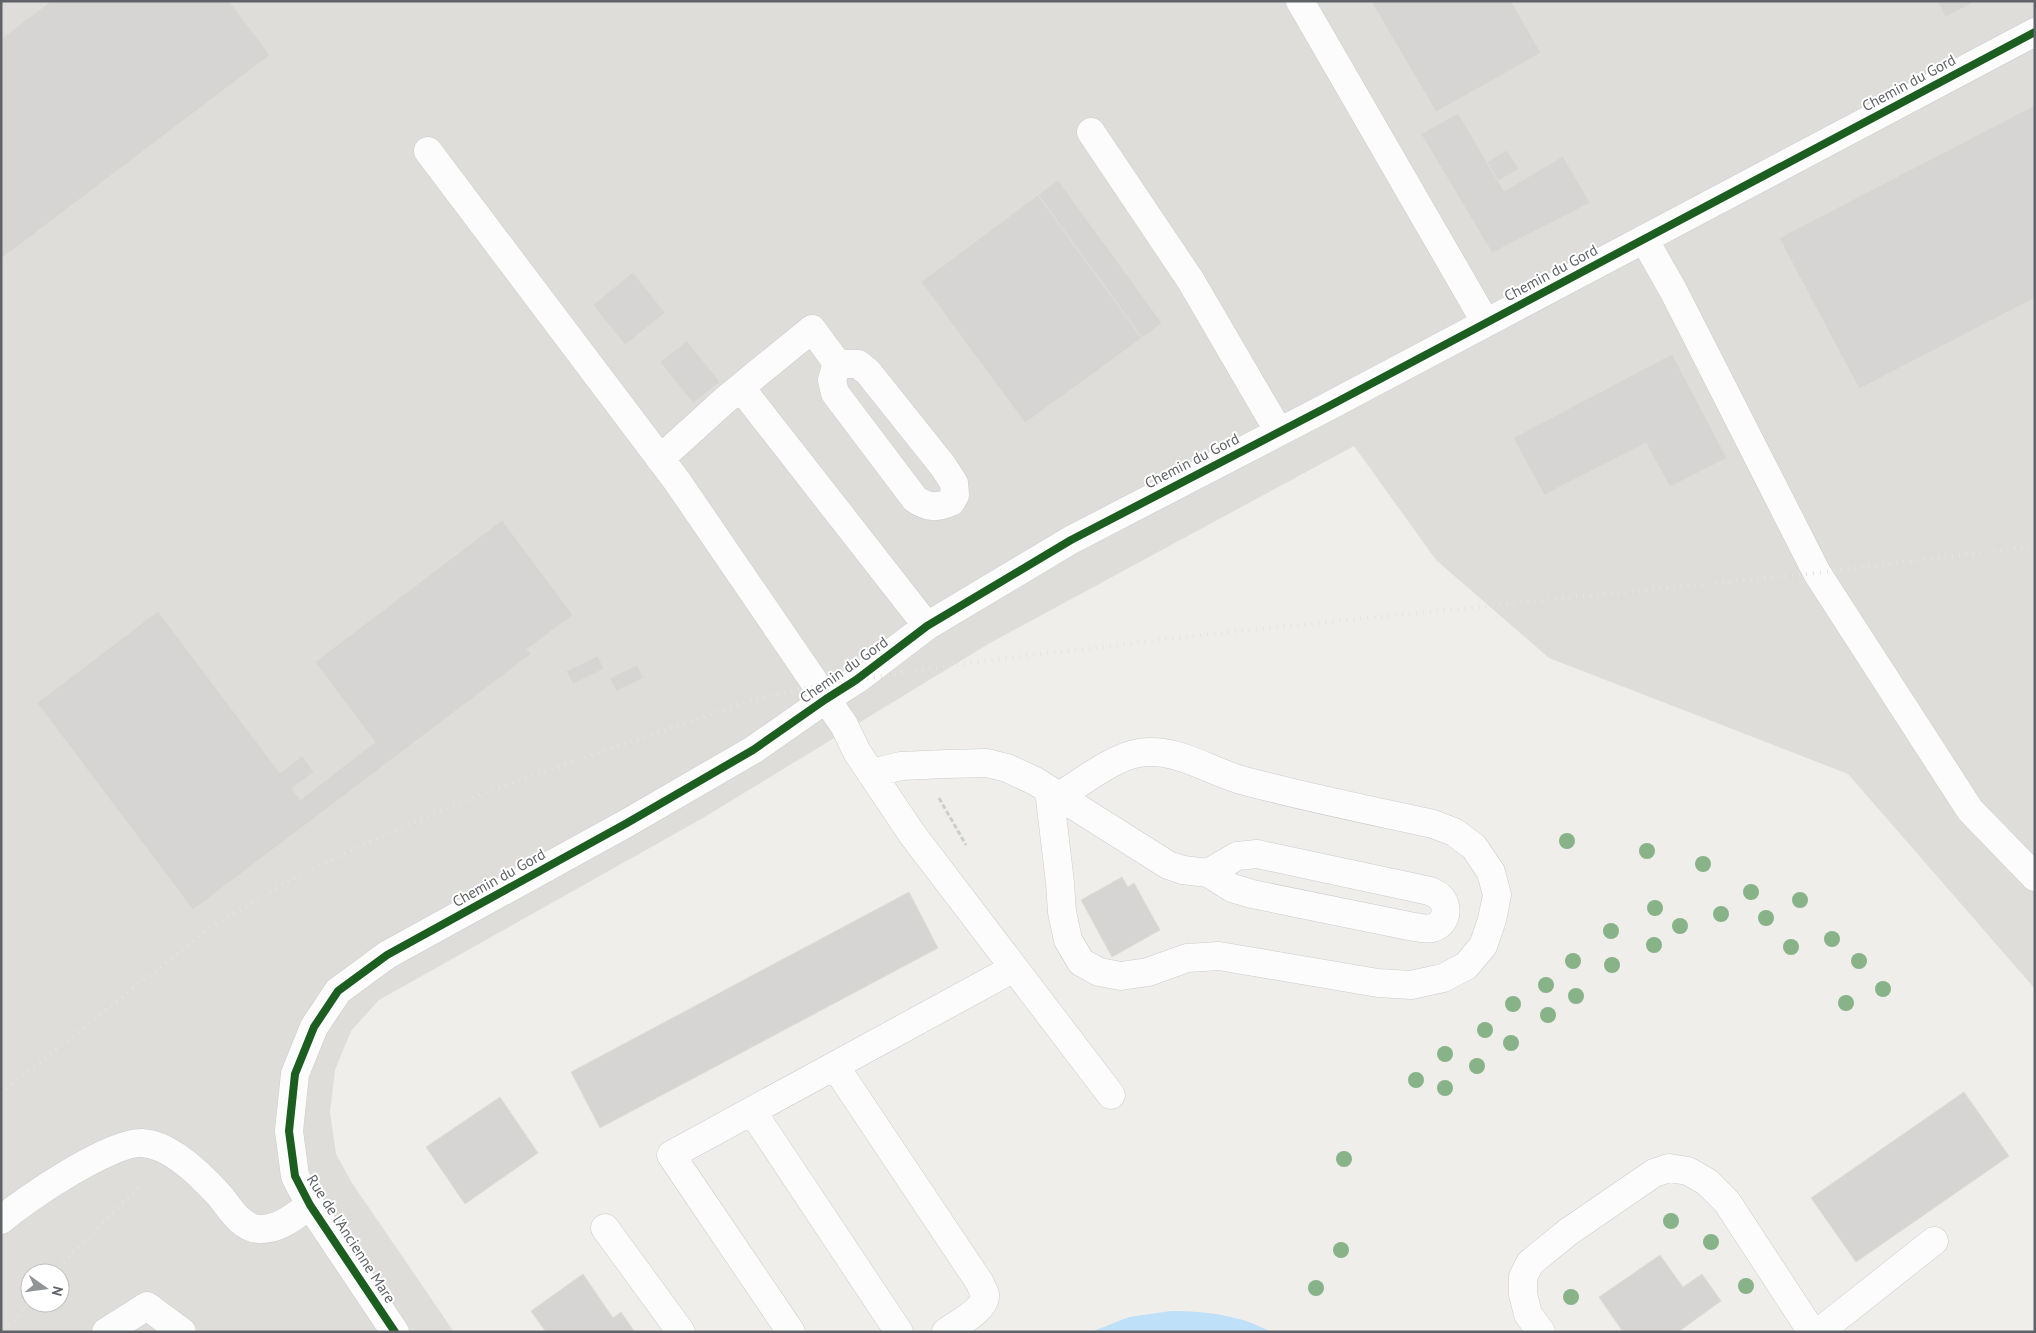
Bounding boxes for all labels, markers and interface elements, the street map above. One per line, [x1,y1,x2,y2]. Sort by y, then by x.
street label: Chemin du Gord [1859,50,1959,115]
street label: Chemin du Gord [1501,240,1601,305]
street label: Chemin du Gord [1141,429,1242,492]
street label: Chemin du Gord [796,632,891,707]
street label: Chemin du Gord [449,844,549,911]
street label: Rue de l'Ancienne Mare [303,1171,400,1307]
north arrow [20,1263,70,1313]
text: N [48,1285,67,1298]

